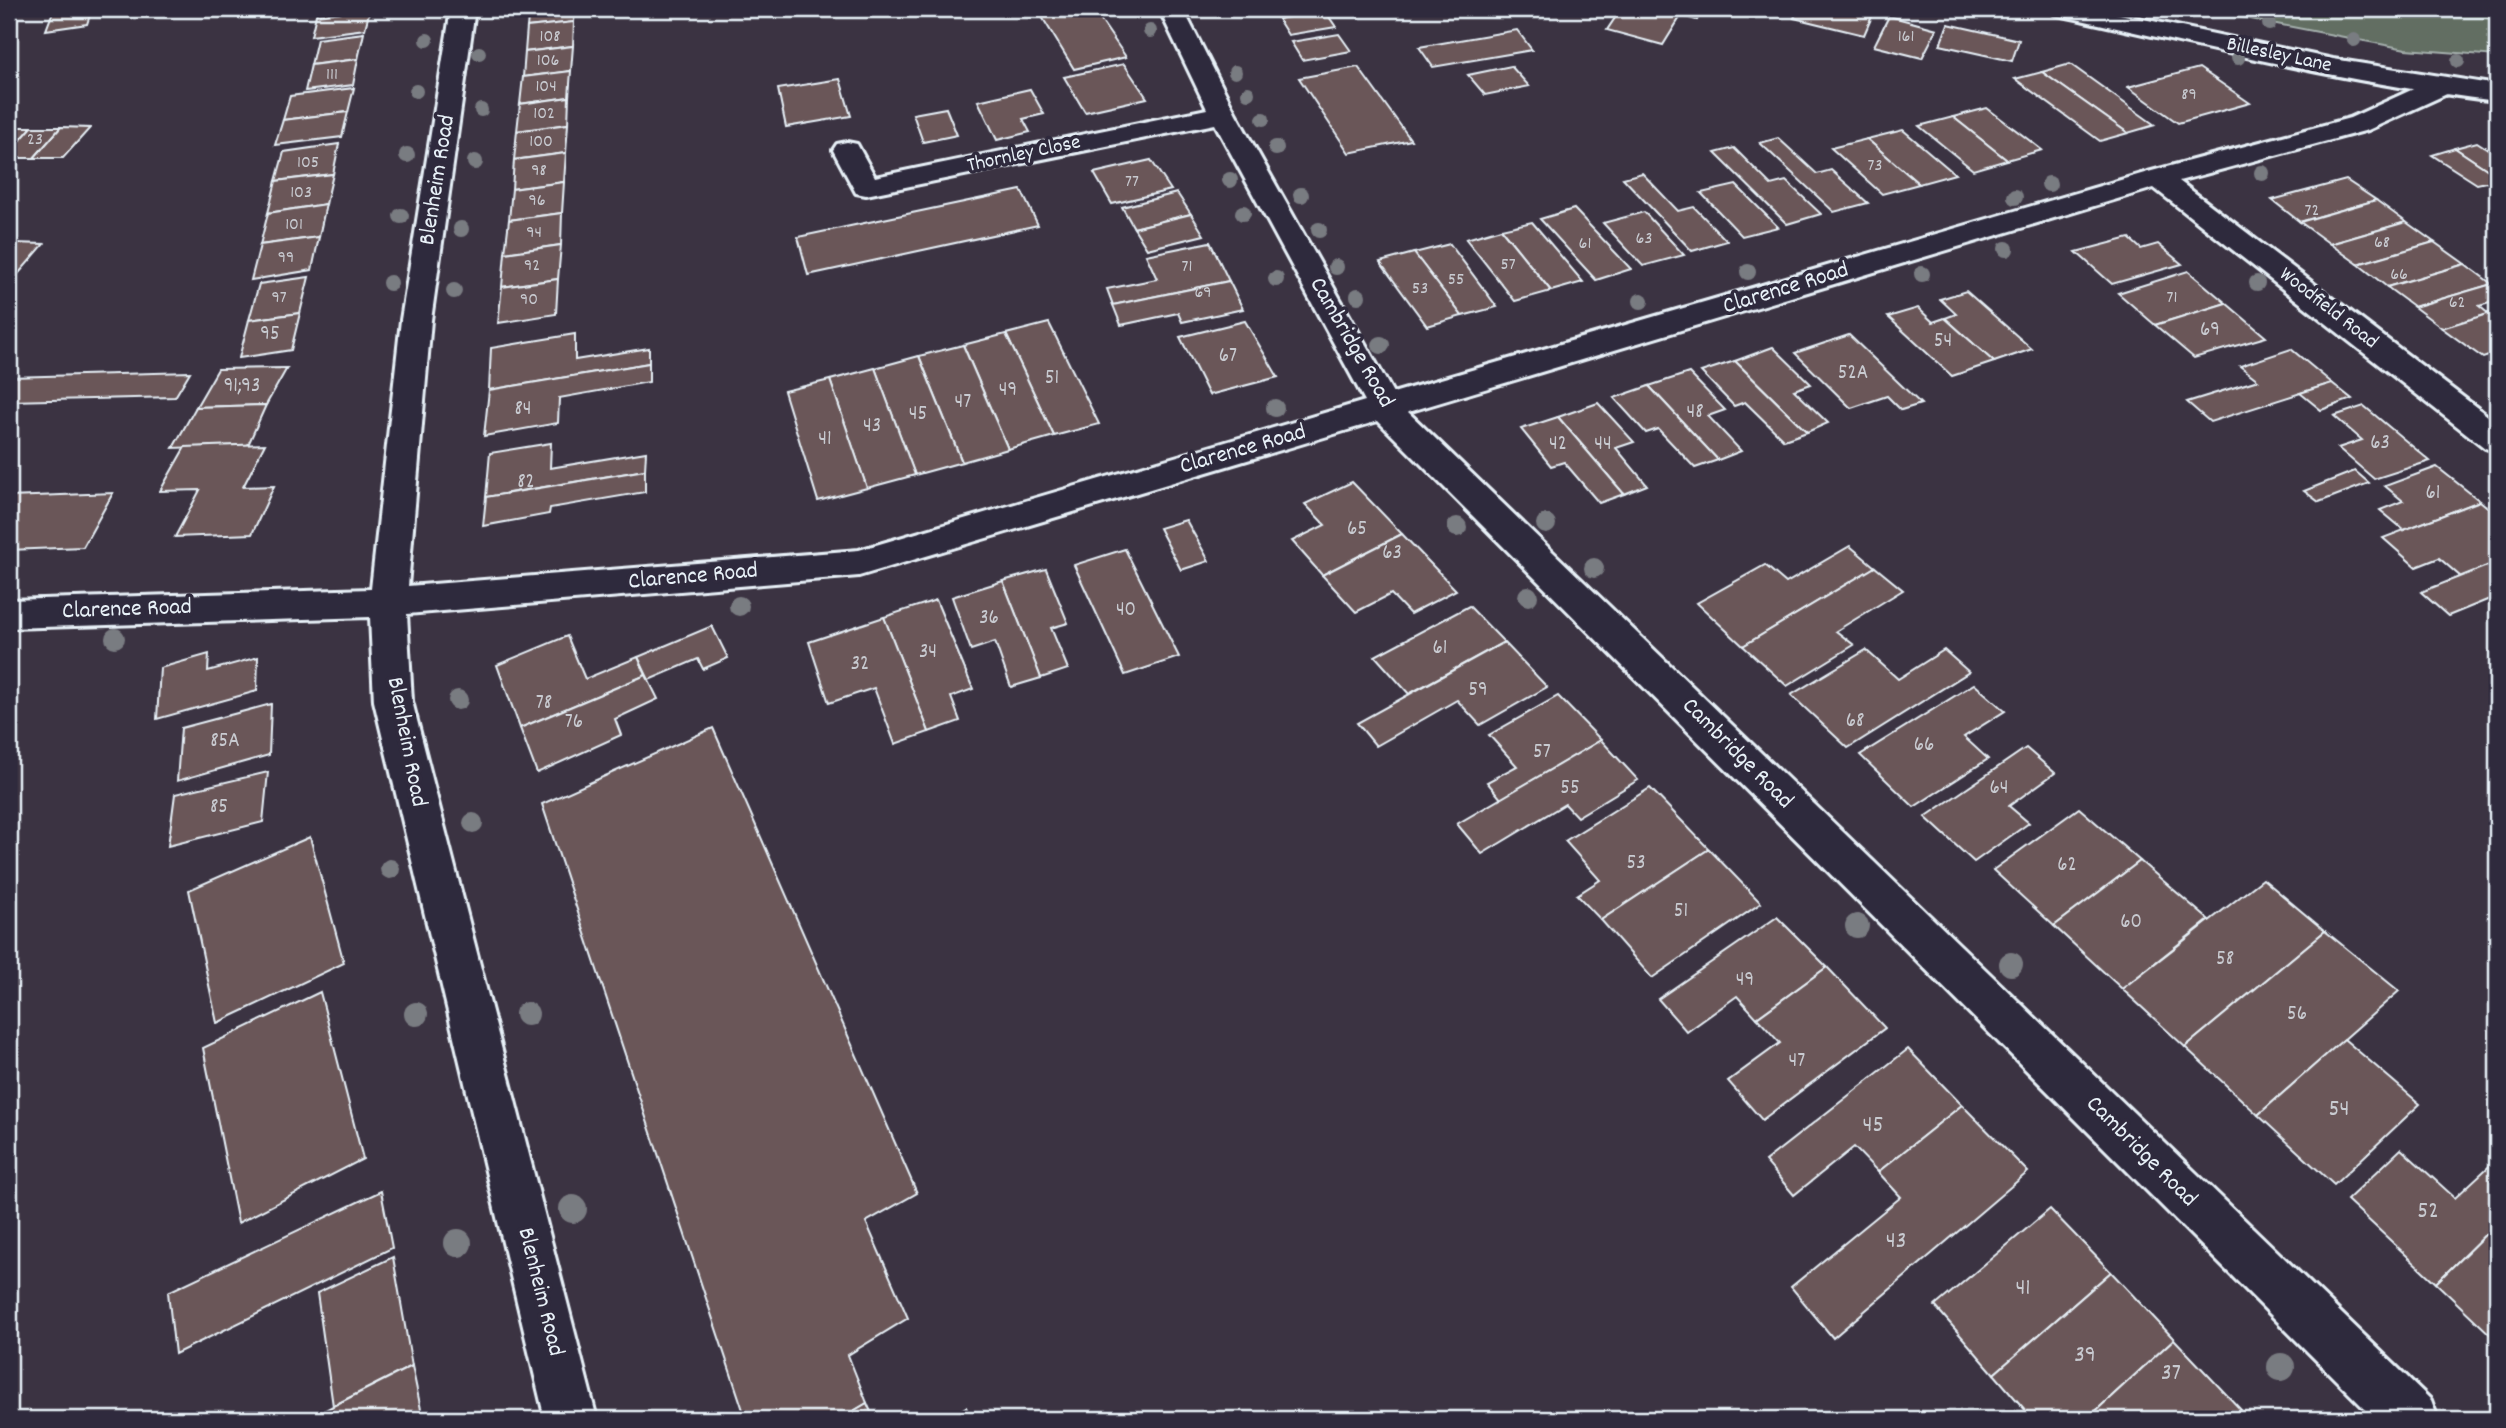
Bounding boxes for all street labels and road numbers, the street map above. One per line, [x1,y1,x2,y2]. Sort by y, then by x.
street label: Billesley Lane [2224,30,2334,82]
street label: Blenheim Road [411,112,465,248]
street label: Thornley Close [965,128,1083,182]
street label: Clarence Road [1719,254,1853,324]
street label: Woodfield Road [2272,261,2384,357]
street label: Cambridge Road [1300,271,1402,415]
street label: Clarence Road [1176,416,1310,484]
street label: Clarence Road [627,554,759,600]
street label: Clarence Road [61,591,193,629]
street label: Blenheim Road [377,674,435,810]
street label: Cambridge Road [1673,690,1801,818]
street label: Cambridge Road [2077,1088,2205,1216]
street label: Blenheim Road [508,1224,572,1360]

